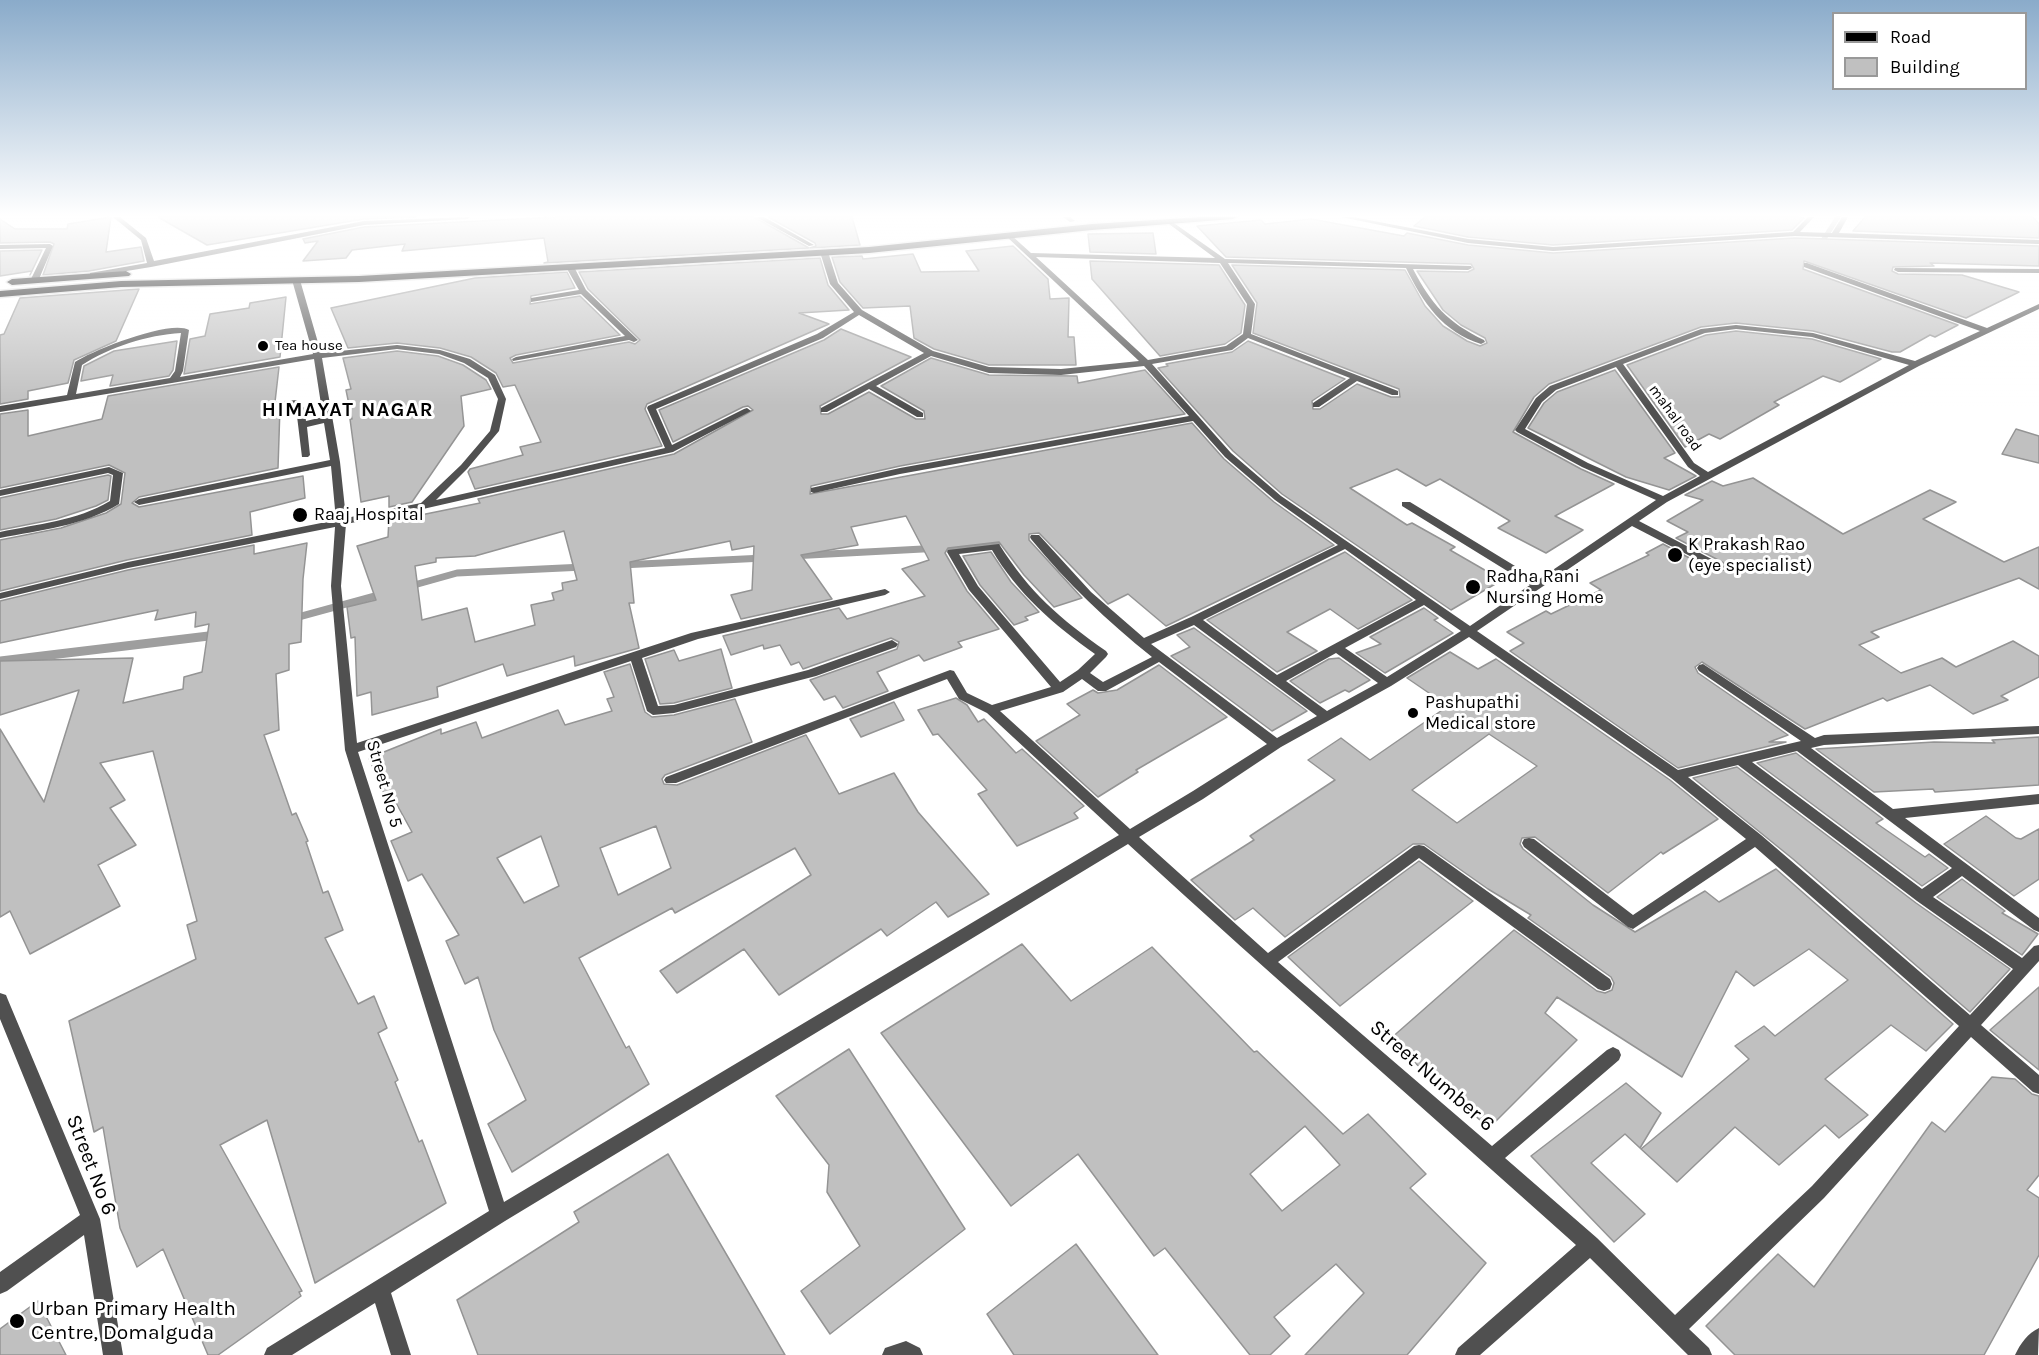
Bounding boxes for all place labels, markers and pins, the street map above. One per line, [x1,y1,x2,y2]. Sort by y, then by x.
place label: Tea house [275,337,343,355]
marker: Tea house [256,339,270,353]
place label: Raaj Hospital [314,504,424,526]
marker: Raaj Hospital [291,506,309,524]
place label: K Prakash Rao (eye specialist) [1688,534,1812,576]
marker: K Prakash Rao (eye specialist) [1666,546,1684,564]
place label: Radha Rani Nursing Home [1486,566,1604,608]
marker: Radha Rani Nursing Home [1464,578,1482,596]
place label: Pashupathi Medical store [1425,692,1536,734]
marker: Pashupathi Medical store [1406,706,1420,720]
place label: Urban Primary Health Centre, Domalguda [31,1296,236,1346]
marker: Urban Primary Health Centre, Domalguda [8,1312,26,1330]

